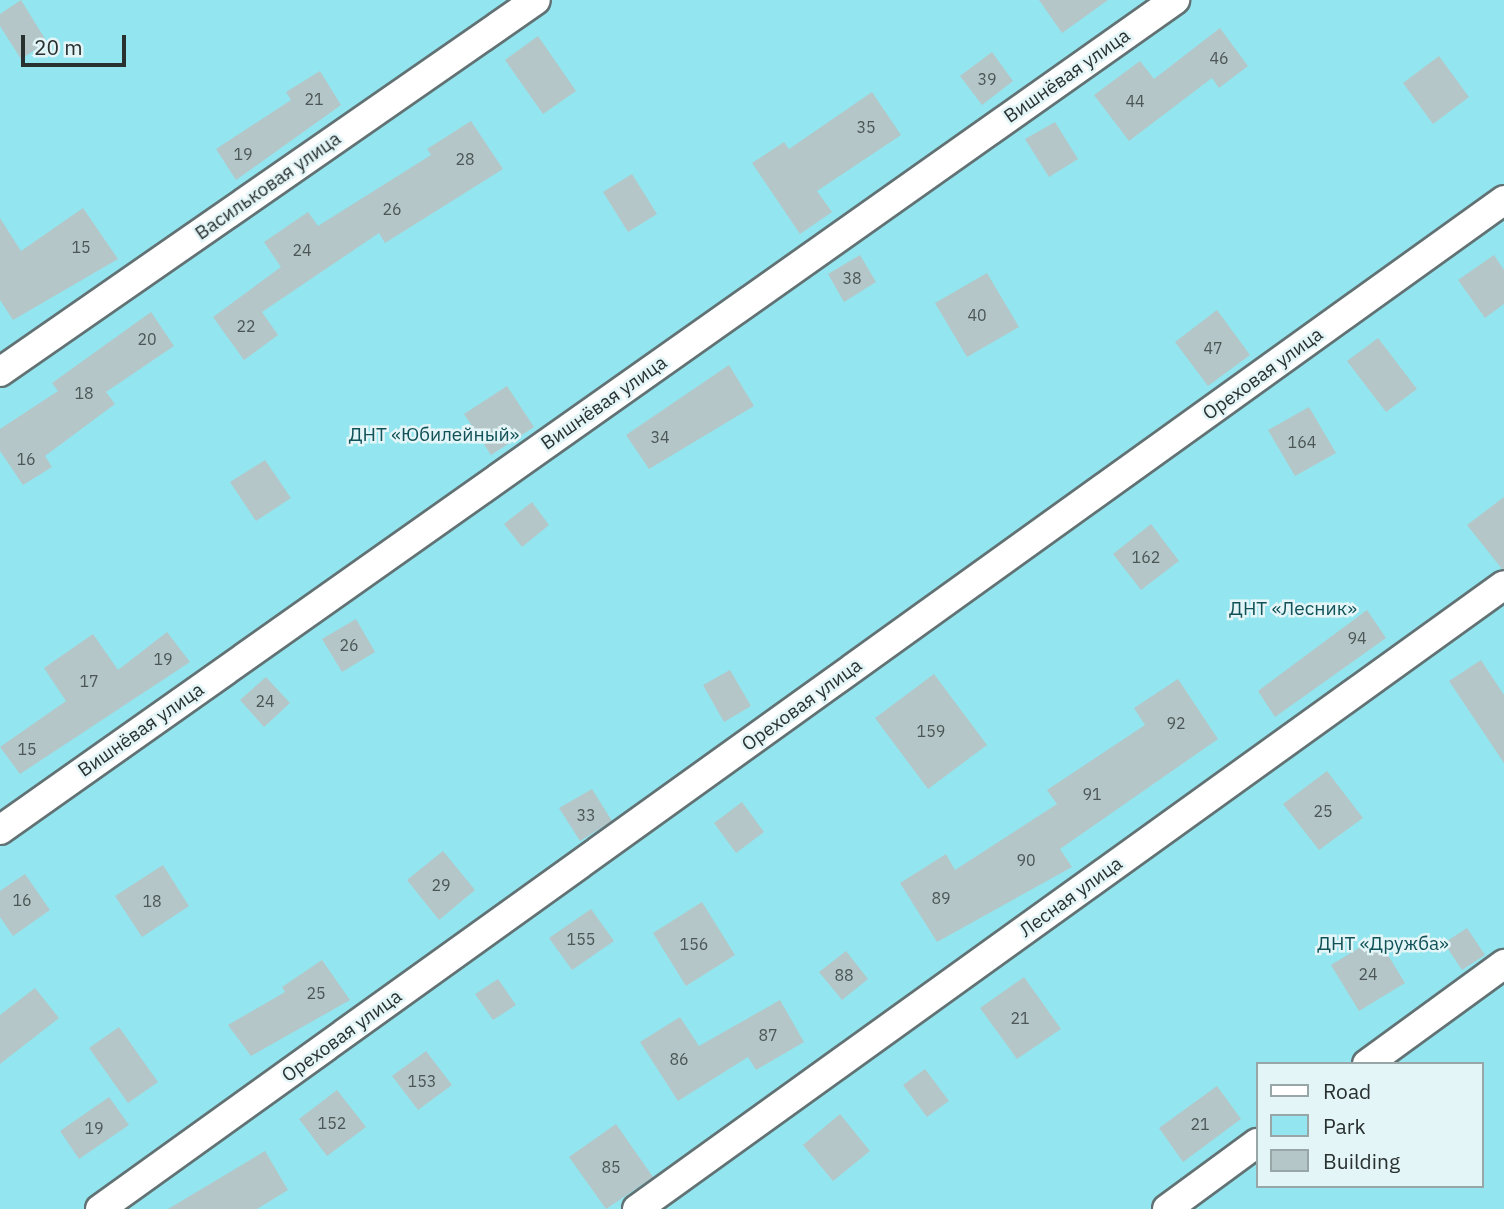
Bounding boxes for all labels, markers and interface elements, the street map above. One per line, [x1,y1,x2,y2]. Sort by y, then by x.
scale bar [24,21,130,65]
street label: Вишнёвая улица [1000,24,1134,128]
text: 20 m [34,33,83,61]
house number: 46 [1209,48,1229,68]
house number: 39 [977,69,997,89]
house number: 21 [304,89,324,109]
house number: 44 [1125,91,1145,111]
house number: 35 [856,117,876,137]
street label: Васильковая улица [191,127,345,245]
house number: 19 [233,144,253,164]
house number: 28 [455,149,475,169]
house number: 26 [382,199,402,219]
house number: 15 [71,237,91,257]
house number: 24 [292,240,312,260]
house number: 38 [842,268,862,288]
house number: 40 [967,305,987,325]
house number: 22 [236,316,256,336]
street label: Ореховая улица [1199,323,1327,425]
house number: 20 [137,329,157,349]
house number: 47 [1203,338,1223,358]
street label: Вишнёвая улица [537,351,671,455]
house number: 18 [74,383,94,403]
park label: ДНТ «Юбилейный» [349,424,519,446]
house number: 34 [650,427,670,447]
house number: 164 [1288,432,1316,452]
house number: 16 [16,449,36,469]
house number: 162 [1132,547,1160,567]
park label: ДНТ «Лесник» [1229,598,1357,620]
house number: 94 [1347,628,1367,648]
house number: 26 [339,635,359,655]
house number: 19 [153,649,173,669]
street label: Ореховая улица [738,654,866,756]
house number: 17 [79,671,99,691]
street label: Вишнёвая улица [74,678,208,782]
house number: 24 [255,691,275,711]
house number: 92 [1166,713,1186,733]
house number: 159 [917,721,945,741]
house number: 15 [17,739,37,759]
house number: 91 [1082,784,1102,804]
house number: 25 [1313,801,1333,821]
house number: 33 [576,805,596,825]
house number: 90 [1016,850,1036,870]
street label: Лесная улица [1015,852,1127,942]
house number: 29 [431,875,451,895]
house number: 89 [931,888,951,908]
house number: 16 [12,890,32,910]
house number: 18 [142,891,162,911]
house number: 155 [567,929,595,949]
park label: ДНТ «Дружба» [1317,933,1449,955]
house number: 156 [680,934,708,954]
house number: 24 [1358,964,1378,984]
house number: 88 [834,965,854,985]
house number: 25 [306,983,326,1003]
street label: Ореховая улица [278,985,406,1087]
house number: 21 [1010,1008,1030,1028]
house number: 87 [758,1025,778,1045]
house number: 86 [669,1049,689,1069]
legend [1256,1062,1483,1188]
house number: 153 [408,1071,436,1091]
text: Road [1323,1077,1371,1105]
text: Park [1323,1112,1366,1140]
house number: 152 [318,1113,346,1133]
house number: 21 [1190,1114,1210,1134]
house number: 19 [84,1118,104,1138]
text: Building [1323,1147,1400,1175]
house number: 85 [601,1157,621,1177]

